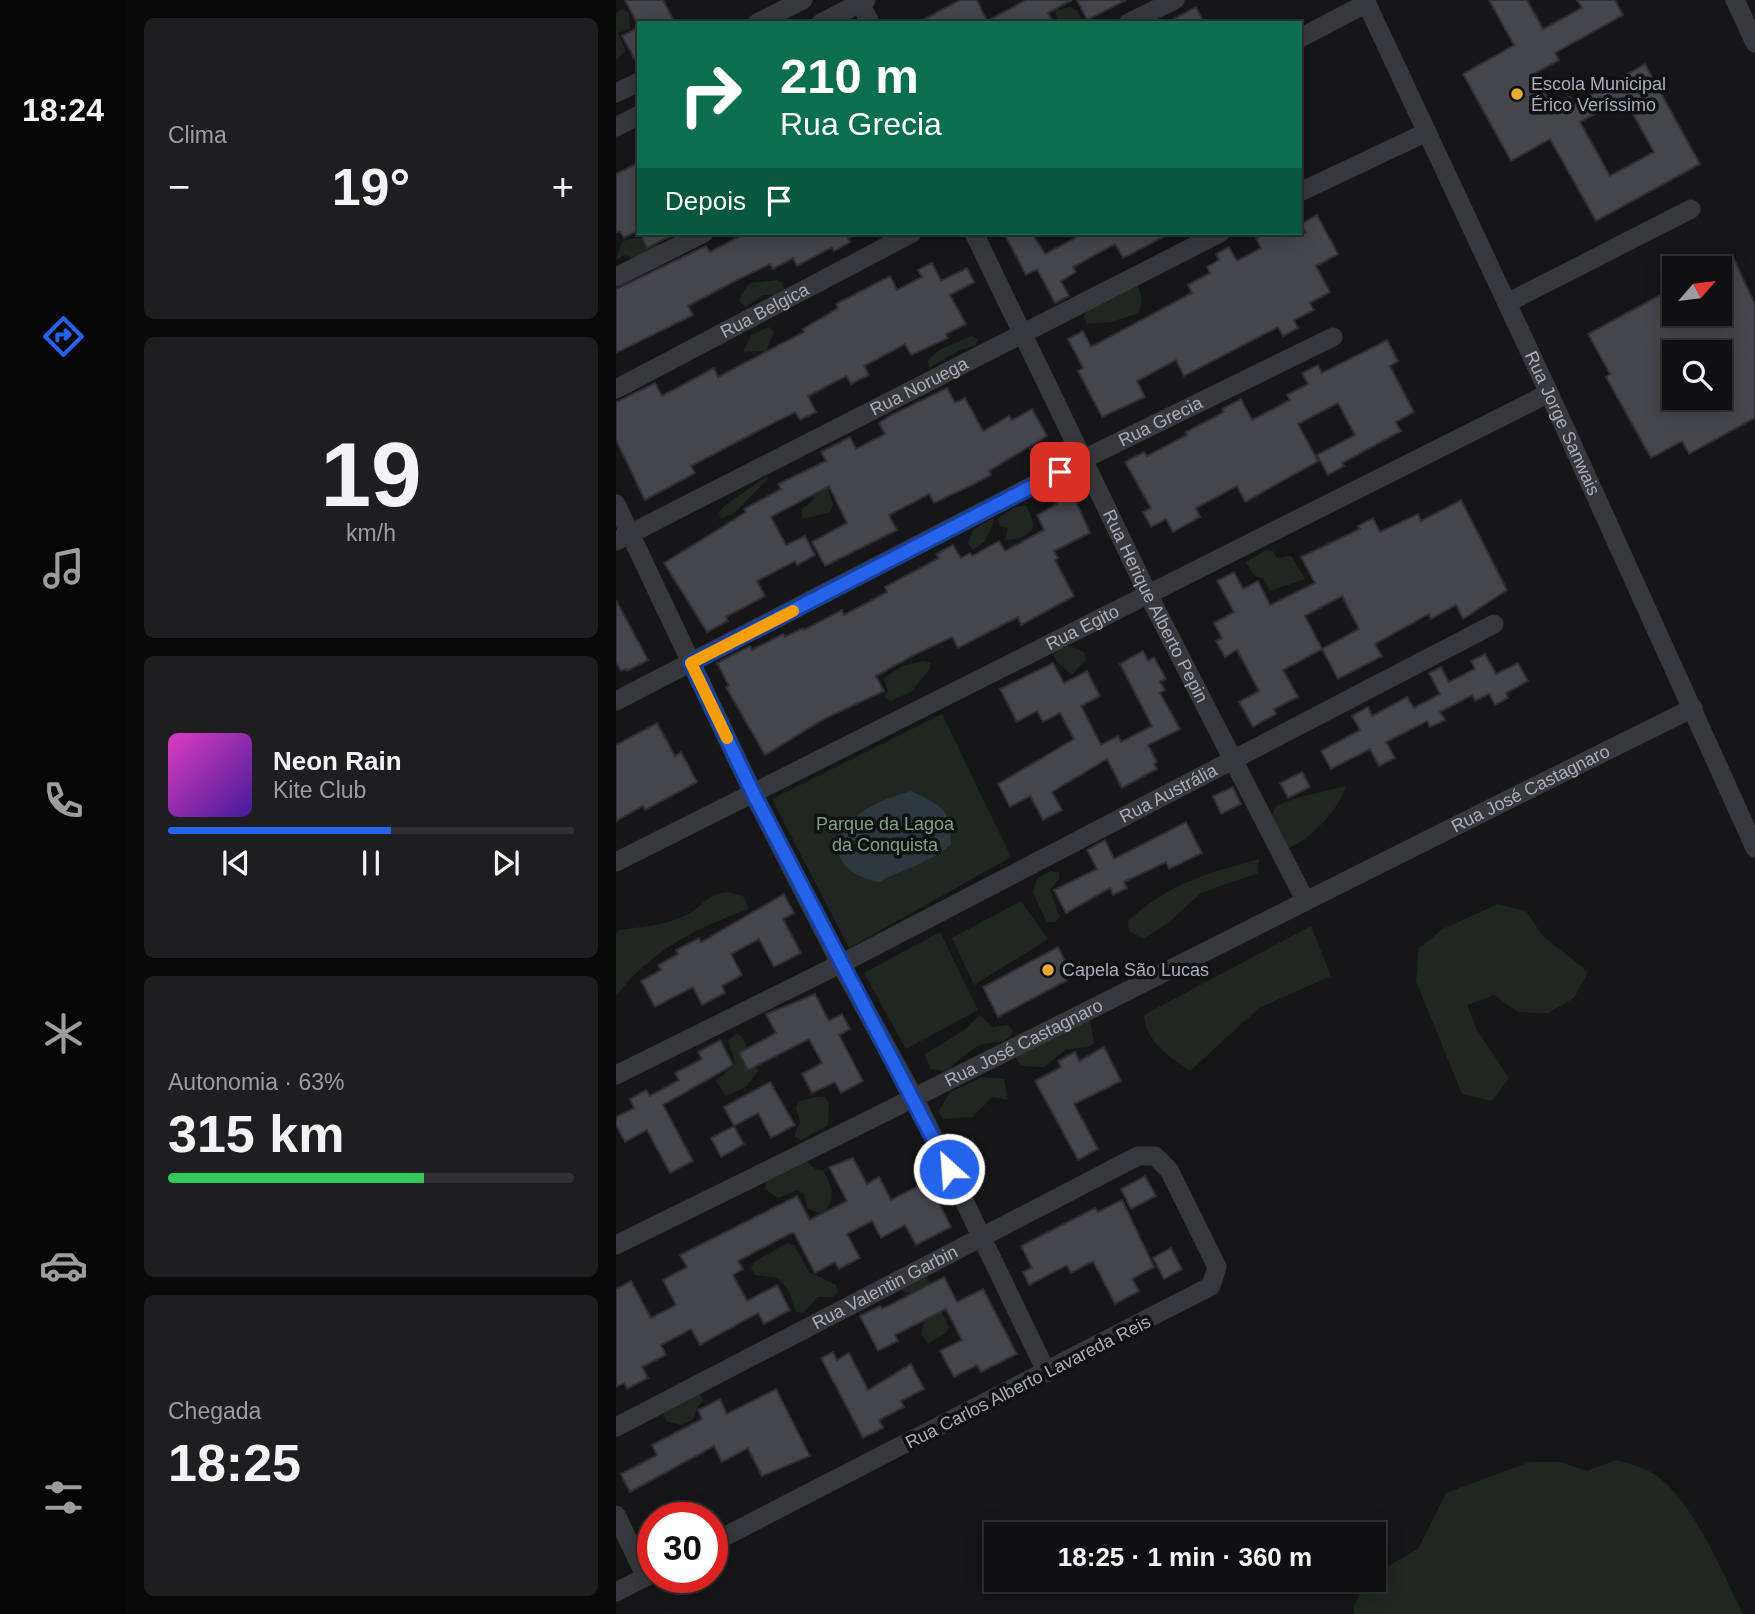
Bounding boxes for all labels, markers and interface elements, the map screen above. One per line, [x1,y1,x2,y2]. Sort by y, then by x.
icon: right [665,49,756,140]
text: 210 m [780,49,919,103]
place label: Escola Municipal Érico Veríssimo [1531,74,1666,115]
marker: Escola Municipal Érico Veríssimo [1509,86,1525,102]
text: 18:24 [22,92,104,128]
text: Rua Grecia [780,106,942,142]
text: Clima [168,122,227,148]
text: 19° [332,158,410,216]
text: − [168,166,190,208]
text: + [552,166,574,208]
icon: arrive [760,182,798,220]
text: Depois [665,186,746,216]
north arrow [1662,256,1732,326]
map controls [1662,256,1732,410]
street label: Rua Belgica [717,279,813,342]
icon: directions [39,312,88,361]
button: search [1662,340,1732,410]
street label: Rua Jorge Sanwais [1521,348,1604,498]
street label: Rua Noruega [867,353,972,420]
street label: Rua Grecia [1115,392,1207,451]
text: 19 [320,424,422,525]
pin [1030,442,1090,502]
icon: arrive [1041,453,1079,491]
street label: Rua Herique Alberto Pepin [1099,506,1212,706]
text: km/h [346,520,396,546]
icon: music [39,544,88,593]
street label: Rua Egito [1043,601,1122,654]
street label: Rua José Castagnaro [1448,741,1613,836]
text: Neon Rain [273,746,402,776]
street label: Rua Austrália [1116,759,1221,827]
icon: phone [39,776,88,825]
text: Kite Club [273,777,366,803]
park label: Parque da Lagoa da Conquista [816,814,955,855]
icon: previous [217,844,255,882]
icon: pause [352,844,390,882]
icon: next [487,844,525,882]
place label: Capela São Lucas [1062,960,1209,980]
marker: Capela São Lucas [1040,962,1056,978]
street label: Rua José Castagnaro [941,995,1106,1091]
icon: climate [39,1009,88,1058]
text: Autonomia · 63% [168,1069,344,1095]
text: 315 km [168,1105,344,1163]
position arrow [912,1132,986,1206]
icon: car [39,1241,88,1290]
street label: Rua Valentin Garbin [809,1241,961,1333]
street label: Rua Carlos Alberto Lavareda Reis [902,1311,1154,1453]
text: Chegada [168,1398,261,1424]
text: 18:25 [168,1434,301,1492]
icon: filters [39,1473,88,1522]
speed limit sign: 30 [637,1502,728,1593]
text: 18:25 · 1 min · 360 m [1058,1542,1312,1572]

